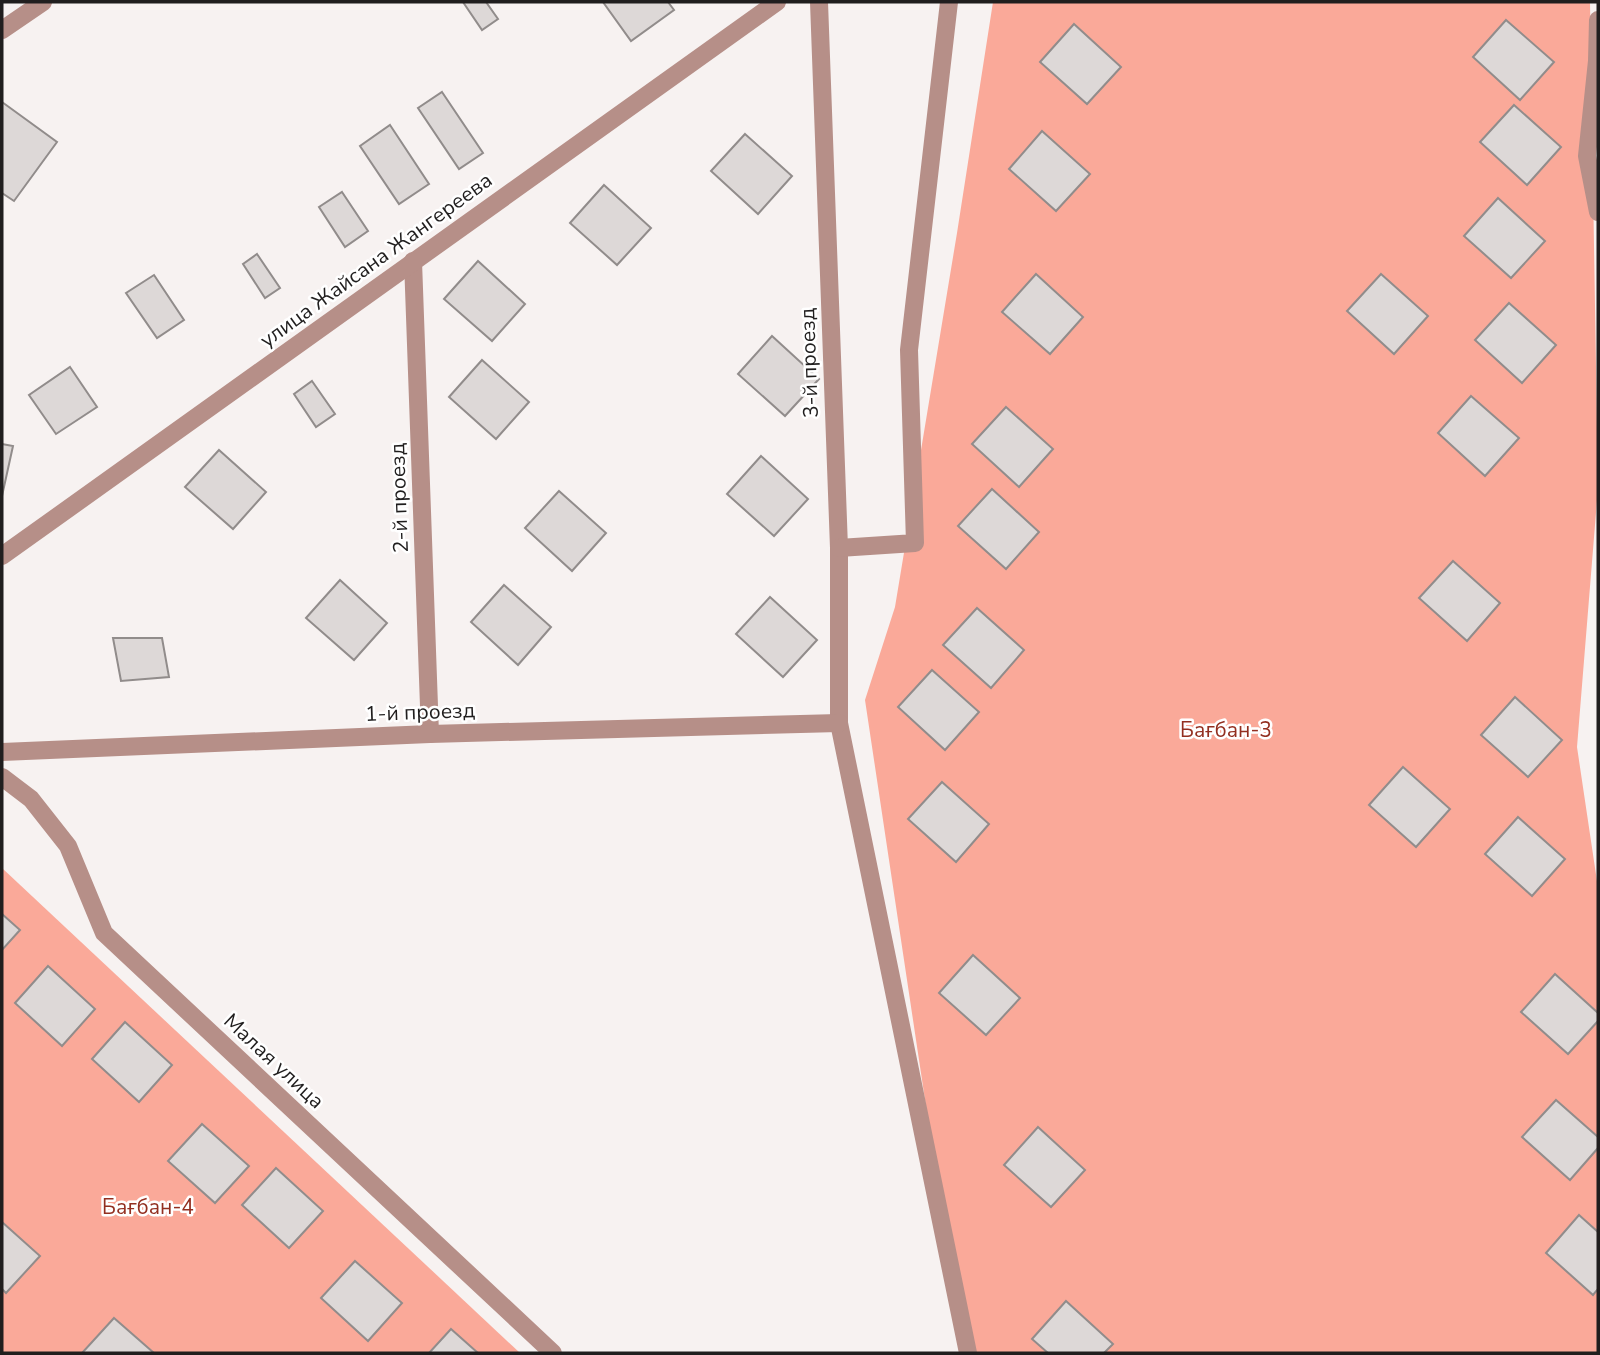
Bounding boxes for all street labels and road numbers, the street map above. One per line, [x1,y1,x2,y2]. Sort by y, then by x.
street label: улица Жайсана Жангереева [254,166,498,354]
street label: 3-й проезд [793,307,825,419]
street label: 2-й проезд [383,442,415,554]
street label: 1-й проезд [364,696,476,728]
street label: Малая улица [218,1007,330,1115]

